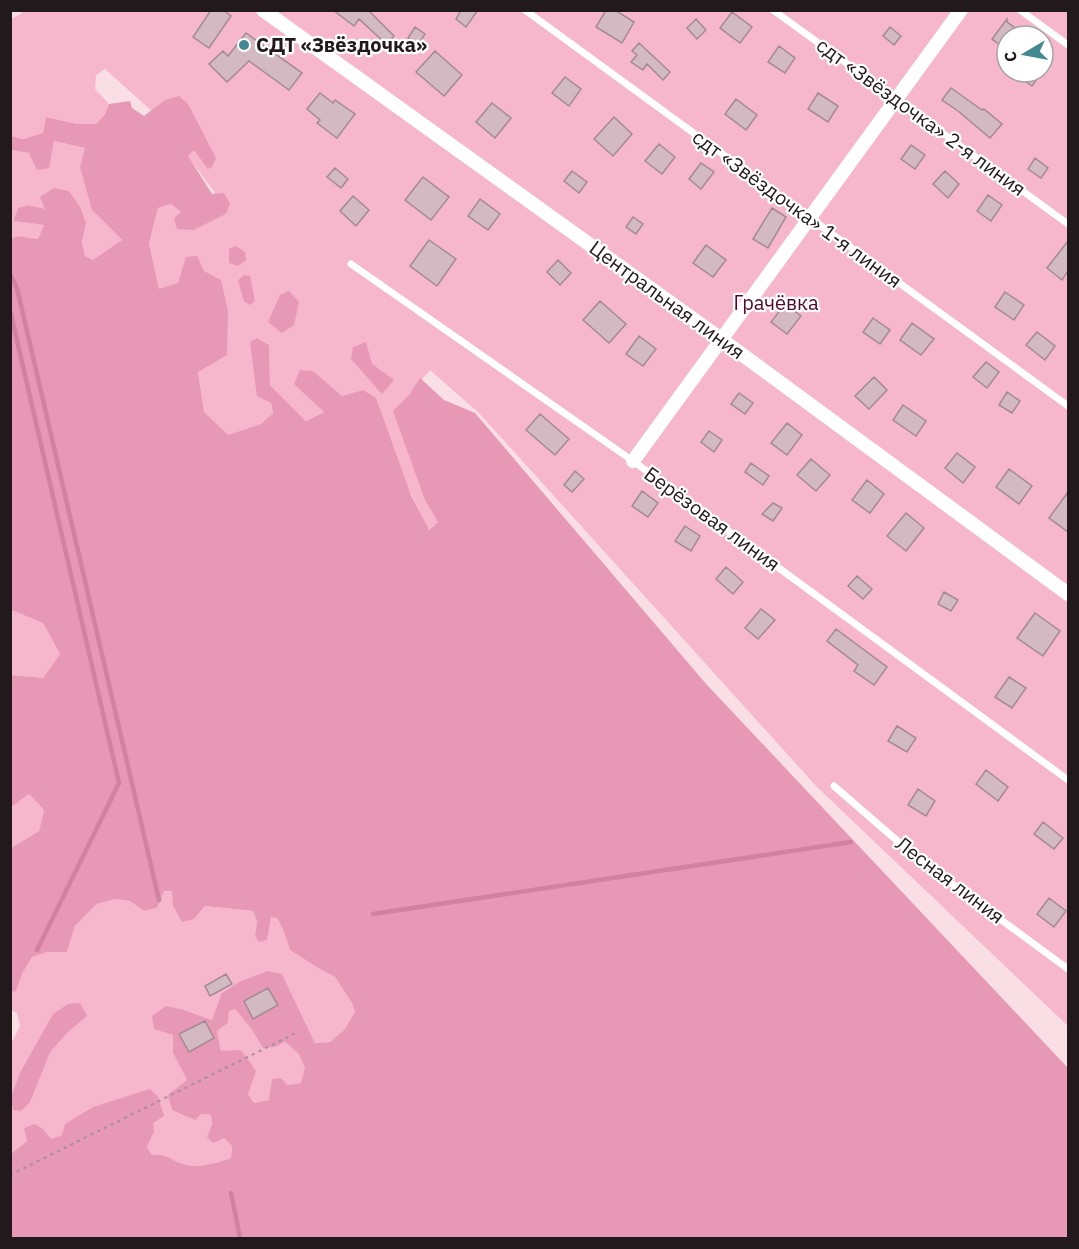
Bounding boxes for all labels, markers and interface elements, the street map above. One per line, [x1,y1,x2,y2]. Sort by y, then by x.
north arrow [995,24,1055,84]
place label: СДТ «Звёздочка» [256,31,427,58]
street label: сдт «Звёздочка» 2-я линия [811,31,1031,202]
marker: СДТ «Звёздочка» [237,38,251,52]
text: С [999,50,1021,63]
street label: сдт «Звёздочка» 1-я линия [687,123,907,294]
street label: Центральная линия [584,234,750,365]
park label: Грачёвка [733,289,819,316]
street label: Берёзовая линия [639,460,786,577]
street label: Лесная линия [890,830,1010,929]

